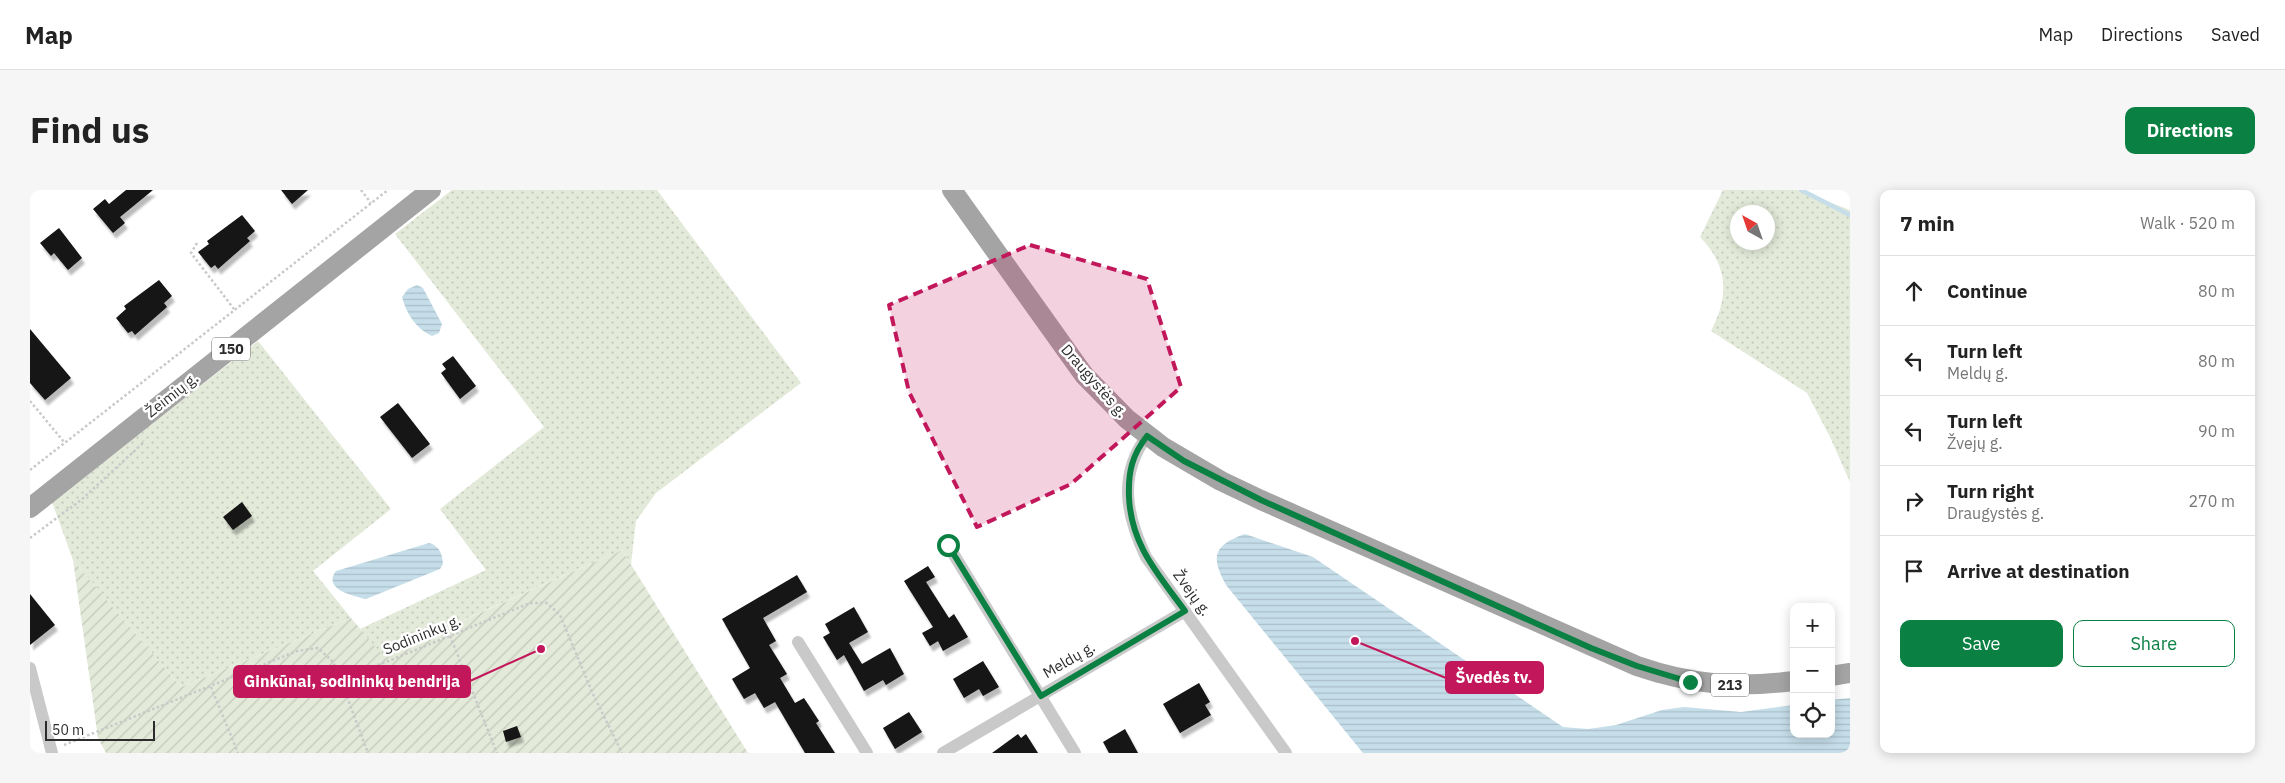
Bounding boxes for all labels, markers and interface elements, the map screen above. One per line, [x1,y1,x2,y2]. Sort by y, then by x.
text: Map [25,19,73,51]
text: Map [2038,23,2073,46]
text: Directions [2101,23,2183,46]
text: Saved [2211,23,2260,46]
text: Find us [30,107,149,153]
button: Directions [2125,107,2255,154]
north arrow [1730,205,1775,250]
text: 7 min [1900,209,1955,237]
text: Walk · 520 m [2140,213,2235,233]
icon: ahead [1900,277,1928,305]
text: Continue [1947,279,2027,303]
text: 80 m [2198,281,2235,301]
road number: 150 [212,338,250,360]
text: Turn left [1947,339,2023,363]
street label: Draugystės g. [1057,340,1131,421]
icon: left [1900,347,1928,375]
text: 80 m [2198,351,2235,371]
text: Meldų g. [1947,363,2008,383]
street label: Žeimių g. [142,368,202,421]
text: Turn left [1947,409,2023,433]
icon: left [1900,417,1928,445]
text: 90 m [2198,421,2235,441]
text: Žvejų g. [1947,433,2003,453]
text: Turn right [1947,479,2034,503]
icon: right [1900,487,1928,515]
text: 270 m [2188,491,2235,511]
text: Draugystės g. [1947,503,2044,523]
route start [937,534,960,557]
icon: arrive [1900,557,1928,585]
text: Arrive at destination [1947,559,2130,583]
street label: Žvejų g. [1169,566,1215,619]
map controls [1790,603,1835,738]
button: + [1790,603,1835,648]
street label: Sodininkų g. [380,610,464,659]
button: Save [1900,620,2063,667]
button: Share [2073,620,2235,667]
street label: Meldų g. [1039,637,1098,682]
button: − [1790,648,1835,693]
callout: Švedės tv. [1446,662,1543,693]
callout: Ginkūnai, sodininkų bendrija [234,666,470,697]
text: Švedės tv. [1456,666,1532,687]
text: Ginkūnai, sodininkų bendrija [244,671,460,691]
route end [1679,671,1702,694]
road number: 213 [1711,674,1749,696]
button: locate [1790,693,1835,738]
scale bar [45,718,155,741]
text: 50 m [52,721,84,739]

